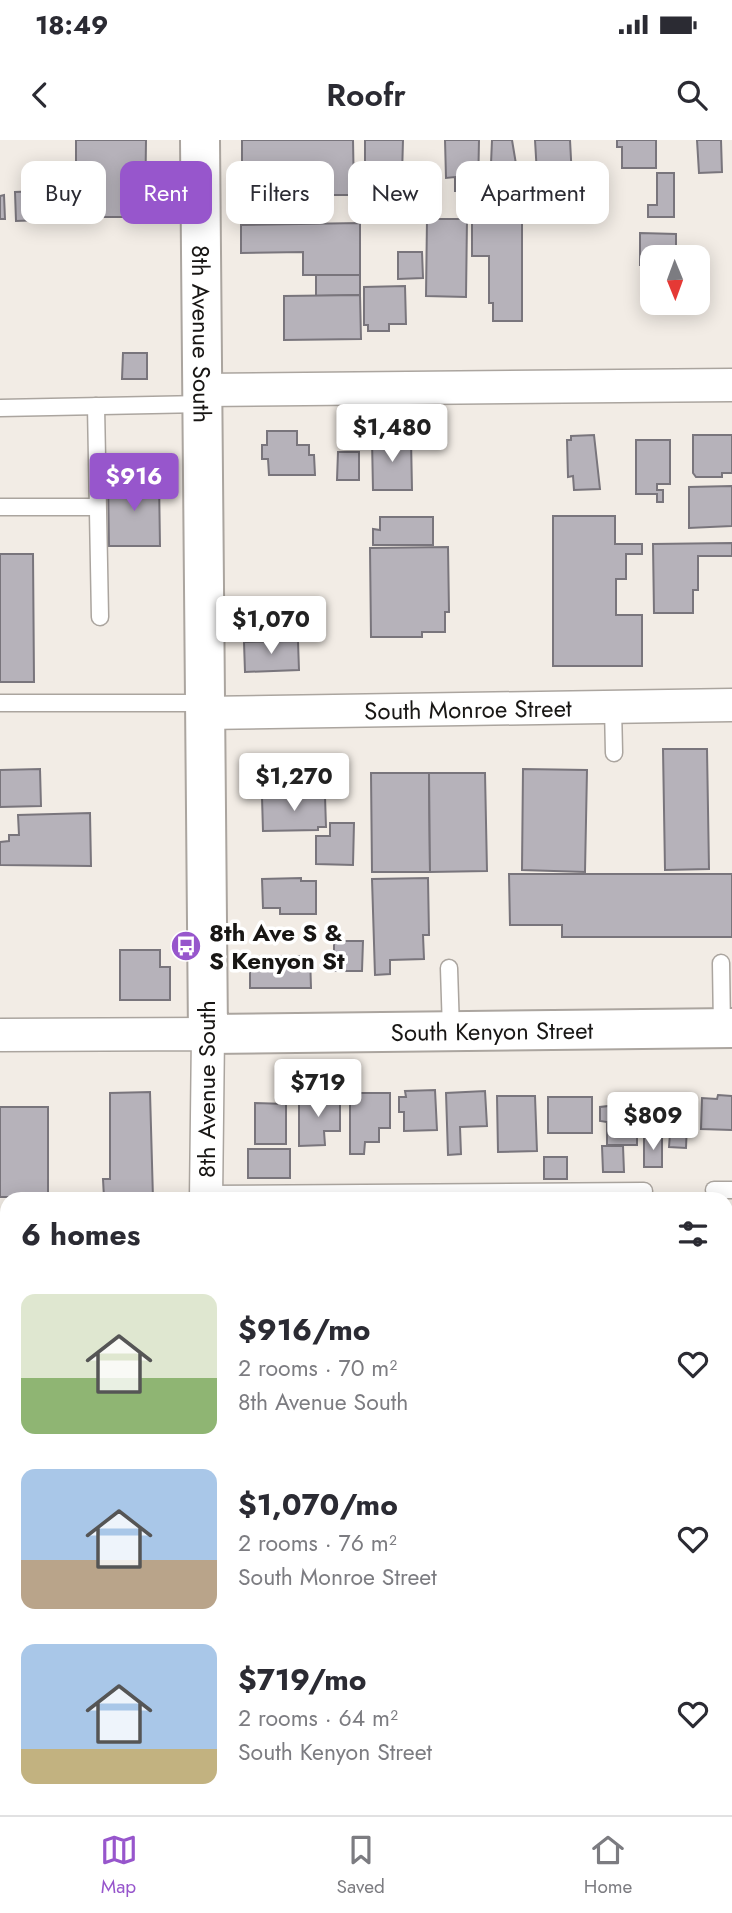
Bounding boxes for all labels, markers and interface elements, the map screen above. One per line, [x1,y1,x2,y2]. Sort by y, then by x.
text: 18:49 [35,6,108,44]
text: Roofr [326,72,406,118]
icon: back [21,76,59,114]
icon: search [673,76,711,114]
chip: Buy [21,161,106,224]
chip: Rent [120,161,212,224]
chip: Filters [226,161,334,224]
chip: New [348,161,442,224]
chip: Apartment [456,161,609,224]
street label: 8th Avenue South [183,245,220,423]
north arrow [640,245,710,315]
map controls [640,245,710,315]
pin: $1,480 [335,404,449,464]
text: $1,480 [352,410,432,444]
pin: $916 [93,454,175,513]
text: $916 [106,459,162,493]
pin: $1,070 [214,596,328,656]
text: $1,070 [232,602,310,636]
street label: South Monroe Street [364,690,572,728]
pin: $1,270 [237,754,351,813]
text: $1,270 [255,759,333,793]
place label: 8th Ave S & S Kenyon St [209,915,345,978]
bus stop icon: 8th Ave S & S Kenyon St [169,929,203,963]
street label: 8th Avenue South [189,1000,224,1178]
street label: South Kenyon Street [390,1012,594,1049]
pin: $719 [277,1060,359,1119]
text: $719 [290,1065,346,1099]
pin: $809 [612,1093,694,1152]
text: $809 [623,1098,683,1132]
text: 6 homes [21,1213,140,1256]
icon: filters [674,1215,712,1253]
text: $916/mo [238,1308,371,1351]
icon: home [77,1322,161,1406]
icon: heart [674,1345,712,1383]
text: 2 rooms · 70 m² [238,1351,397,1385]
text: 8th Avenue South [238,1385,408,1419]
text: $1,070/mo [238,1483,398,1526]
icon: home [77,1497,161,1581]
icon: heart [674,1520,712,1558]
text: 2 rooms · 76 m² [238,1526,397,1560]
text: South Monroe Street [238,1560,437,1594]
text: $719/mo [238,1658,366,1701]
icon: home [77,1672,161,1756]
icon: heart [674,1695,712,1733]
text: 2 rooms · 64 m² [238,1701,398,1735]
text: South Kenyon Street [238,1735,432,1769]
tab: Map [100,1831,138,1900]
tab: Saved [337,1831,385,1900]
tab: Home [584,1831,632,1900]

